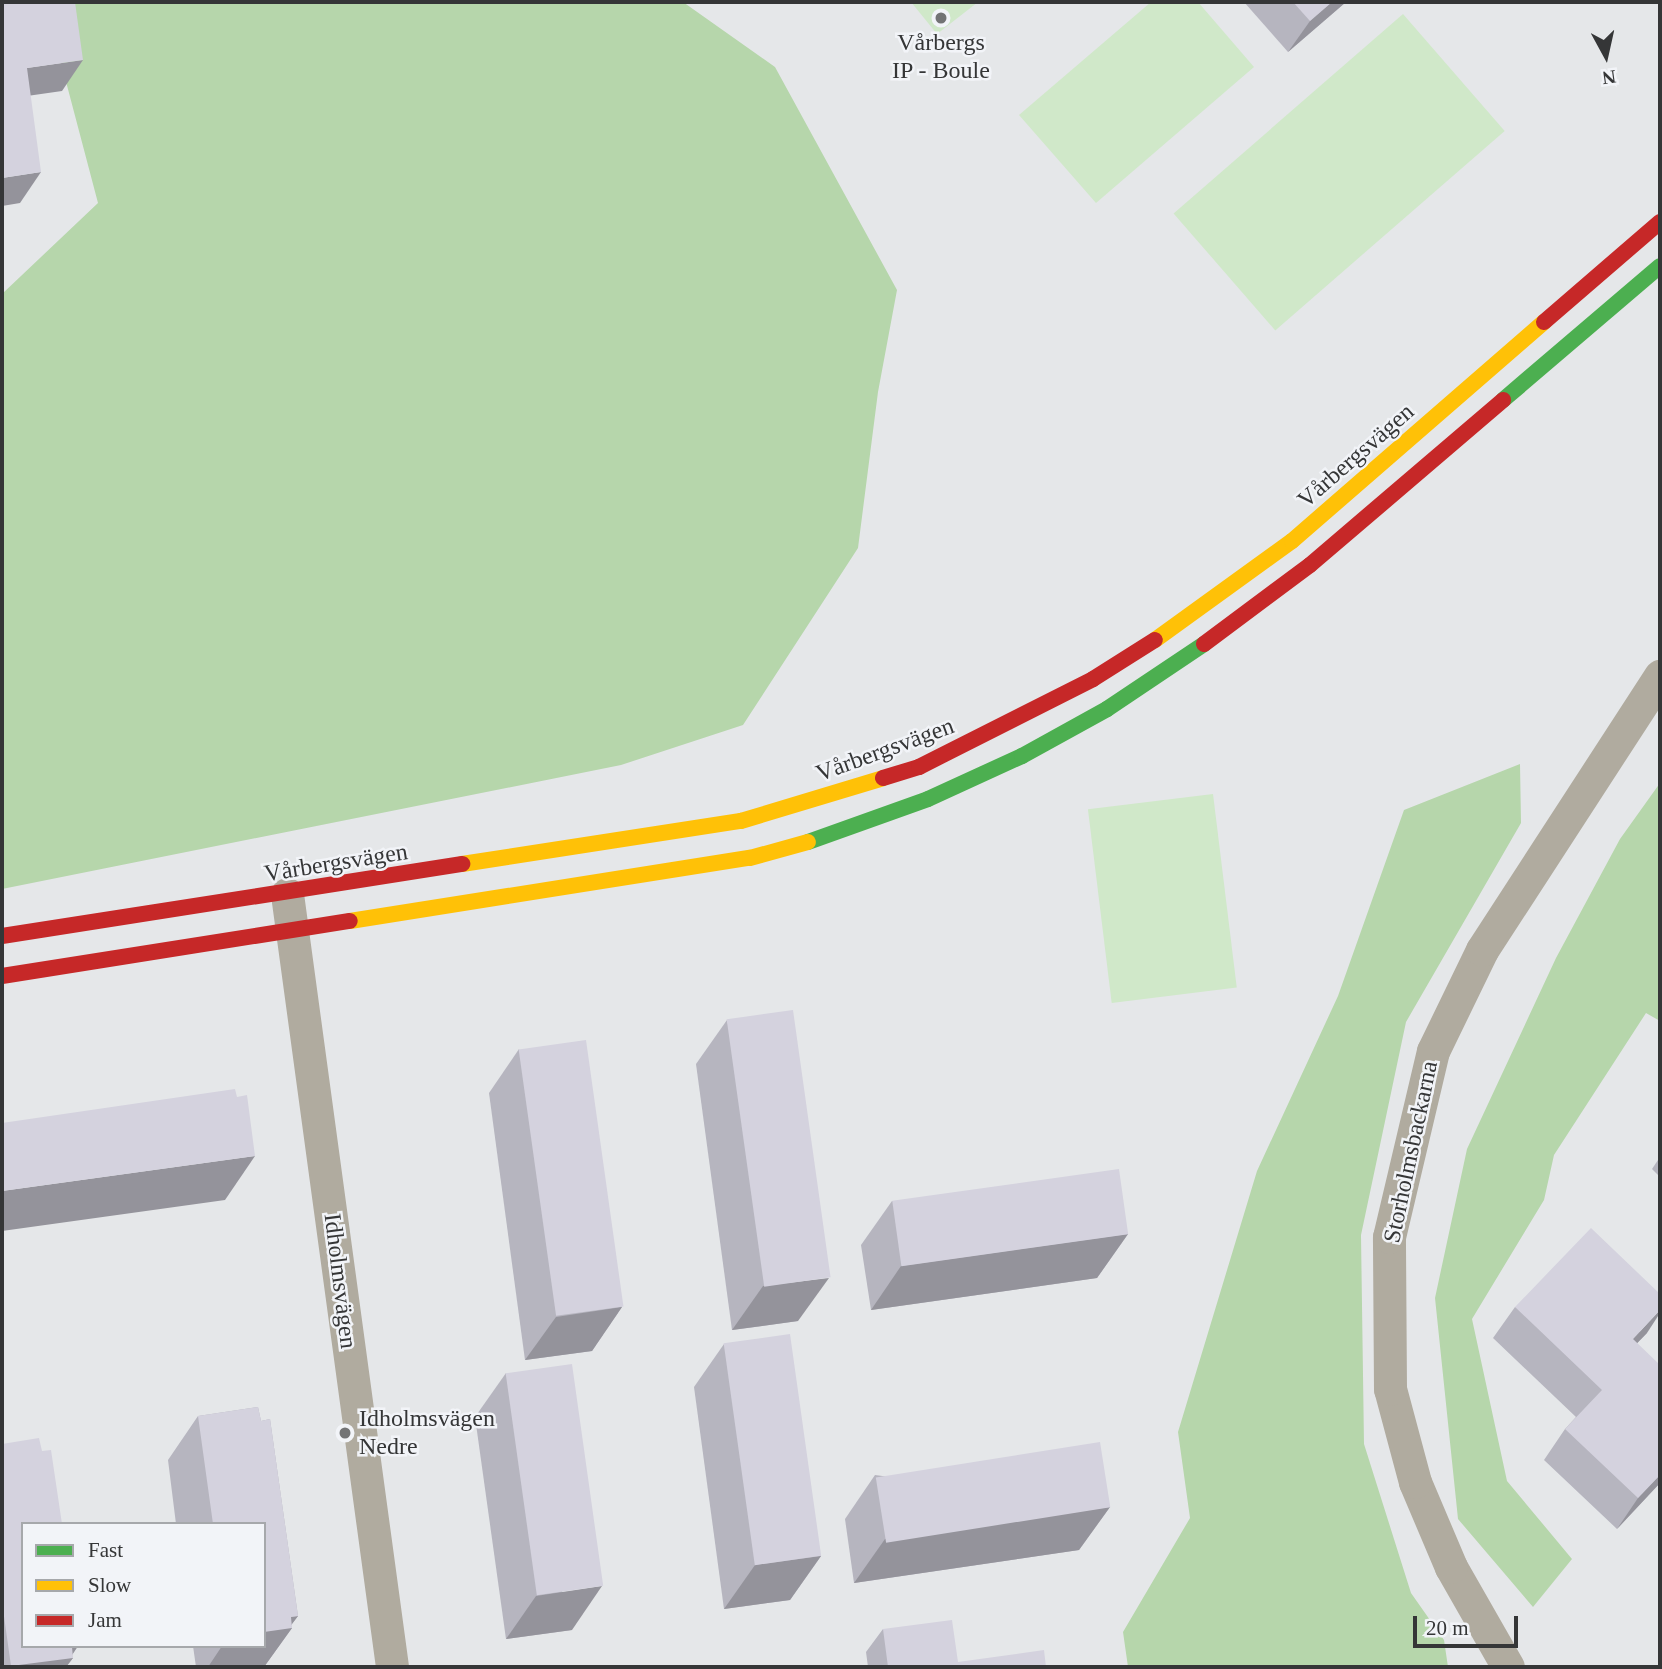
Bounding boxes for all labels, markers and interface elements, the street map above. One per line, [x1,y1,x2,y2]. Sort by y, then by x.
marker: Vårbergs IP - Boule [933,10,949,26]
north arrow [1571,21,1641,91]
place label: Vårbergs IP - Boule [892,29,990,85]
text: N [1601,66,1617,89]
street label: Vårbergsvägen [1292,398,1420,514]
street label: Vårbergsvägen [812,712,958,788]
street label: Vårbergsvägen [262,837,410,889]
street label: Storholmsbackarna [1378,1058,1444,1246]
street label: Idholmsvägen [317,1212,363,1350]
place label: Idholmsvägen Nedre [359,1405,495,1461]
marker: Idholmsvägen Nedre [337,1425,353,1441]
legend [21,1522,266,1648]
text: Fast [88,1538,123,1562]
text: Slow [88,1573,131,1597]
scale bar [1417,1602,1522,1646]
text: Jam [88,1608,122,1632]
text: 20 m [1426,1616,1469,1640]

